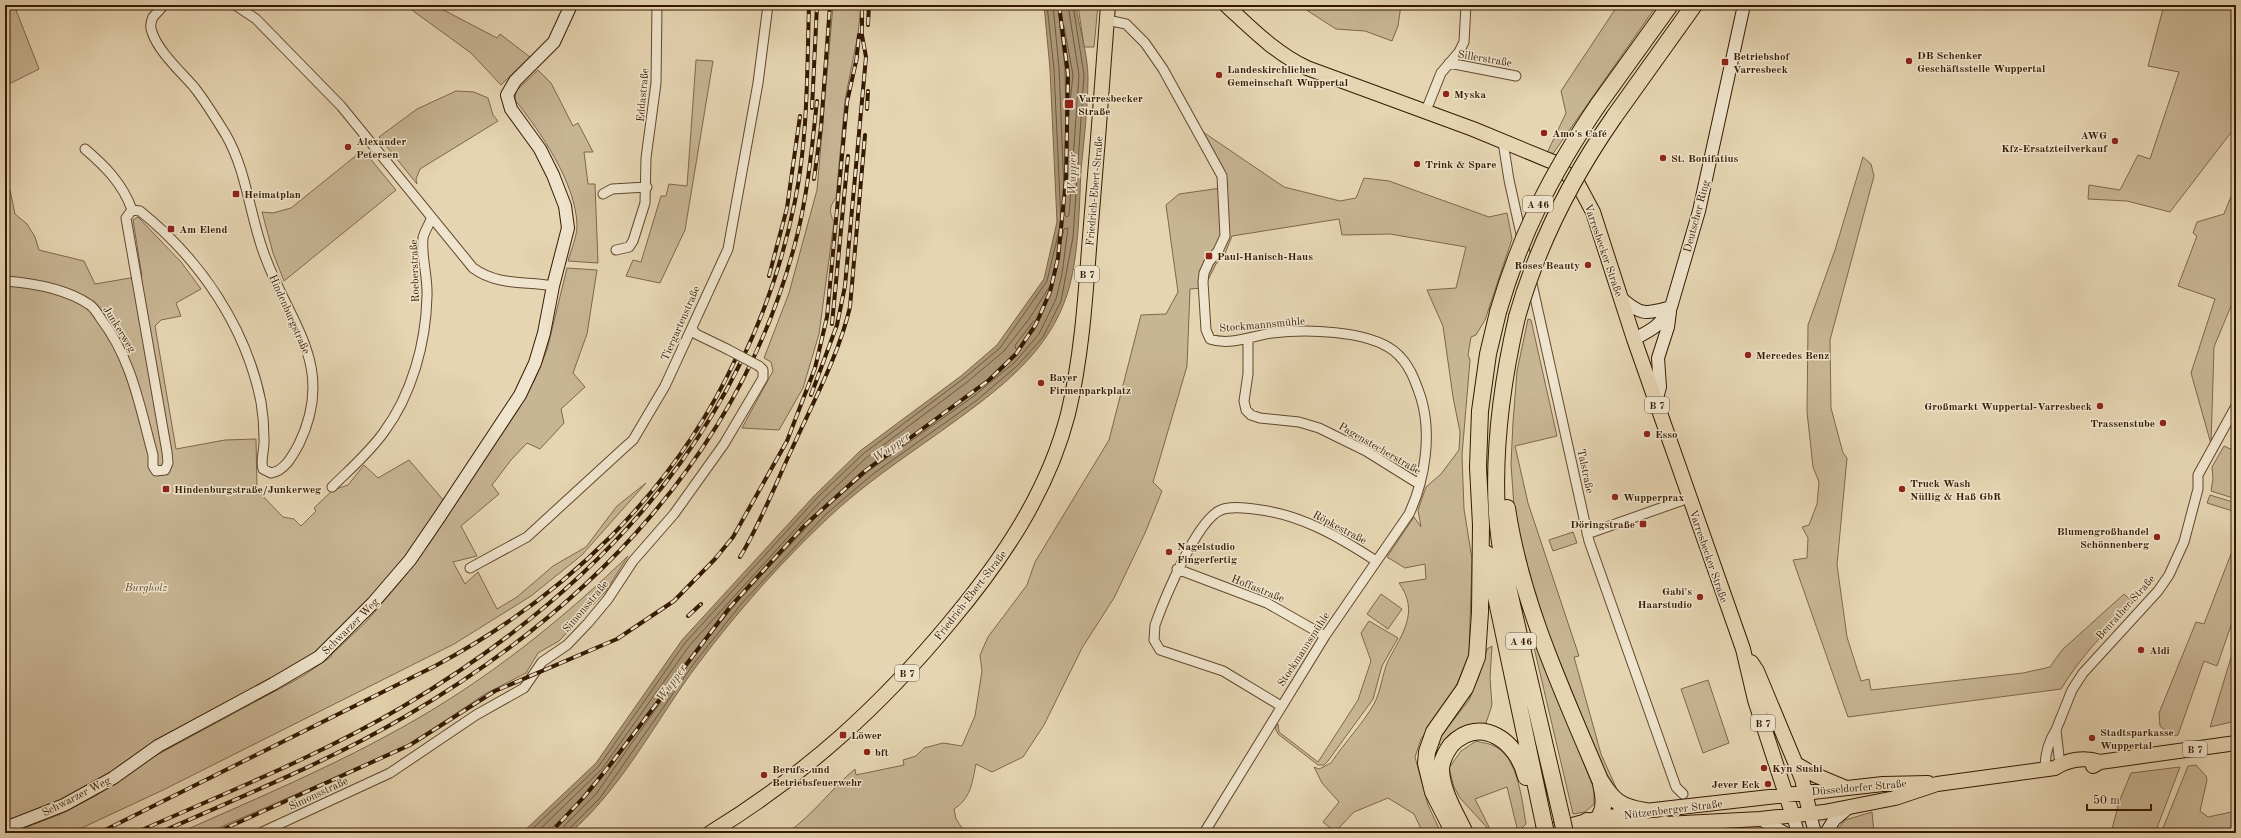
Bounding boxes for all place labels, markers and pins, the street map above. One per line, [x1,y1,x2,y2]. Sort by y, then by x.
place label: DB Schenker Geschäftsstelle Wuppertal [1917,51,2046,75]
place label: Betriebshof Varresbeck [1733,52,1790,76]
marker: DB Schenker Geschäftsstelle Wuppertal [1904,56,1914,66]
marker: Betriebshof Varresbeck [1720,57,1730,67]
place label: Landeskirchlichen Gemeinschaft Wuppertal [1227,65,1349,89]
marker: Landeskirchlichen Gemeinschaft Wuppertal [1214,70,1224,80]
marker: Myska [1441,89,1451,99]
place label: Myska [1454,90,1486,101]
place label: Varresbecker Straße [1078,94,1143,118]
marker: Varresbecker Straße [1063,98,1075,110]
marker: Amo's Café [1539,128,1549,138]
place label: Amo's Café [1552,129,1607,140]
place label: AWG Kfz-Ersatzteilverkauf [2001,131,2108,155]
marker: AWG Kfz-Ersatzteilverkauf [2110,136,2120,146]
place label: Alexander Petersen [356,137,406,161]
marker: Alexander Petersen [343,142,353,152]
marker: St. Bonifatius [1658,153,1668,163]
place label: St. Bonifatius [1671,154,1738,165]
marker: Trink & Spare [1412,159,1422,169]
place label: Trink & Spare [1425,160,1496,171]
marker: Heimatplan [231,189,241,199]
place label: Heimatplan [244,190,301,201]
marker: Am Elend [166,224,176,234]
place label: Am Elend [179,225,227,236]
marker: Paul-Hanisch-Haus [1204,251,1214,261]
place label: Paul-Hanisch-Haus [1217,252,1313,263]
marker: Roses Beauty [1583,260,1593,270]
place label: Roses Beauty [1514,261,1580,272]
marker: Mercedes Benz [1743,350,1753,360]
place label: Mercedes Benz [1756,351,1829,362]
place label: Bayer Firmenparkplatz [1049,373,1131,397]
marker: Bayer Firmenparkplatz [1036,378,1046,388]
marker: Großmarkt Wuppertal-Varresbeck [2095,401,2105,411]
place label: Großmarkt Wuppertal-Varresbeck [1924,402,2092,413]
marker: Trassenstube [2158,418,2168,428]
place label: Trassenstube [2090,419,2155,430]
marker: Esso [1642,429,1652,439]
place label: Esso [1655,430,1678,441]
place label: Truck Wash Nüllig & Haß GbR [1910,479,2001,503]
marker: Hindenburgstraße/Junkerweg [161,484,171,494]
marker: Truck Wash Nüllig & Haß GbR [1897,484,1907,494]
place label: Hindenburgstraße/Junkerweg [174,485,321,496]
marker: Wupperprax [1610,492,1620,502]
place label: Wupperprax [1623,493,1684,504]
marker: Döringstraße [1638,519,1648,529]
place label: Döringstraße [1570,520,1635,531]
place label: Blumengroßhandel Schönnenberg [2057,527,2150,551]
marker: Blumengroßhandel Schönnenberg [2152,532,2162,542]
place label: Nagelstudio Fingerfertig [1177,542,1237,566]
marker: Nagelstudio Fingerfertig [1164,547,1174,557]
place label: Gabi's Haarstudio [1637,587,1692,611]
marker: Gabi's Haarstudio [1695,592,1705,602]
marker: Aldi [2136,645,2146,655]
place label: Aldi [2149,646,2170,657]
place label: Stadtsparkasse Wuppertal [2100,728,2174,752]
marker: Löwer [838,730,848,740]
place label: Löwer [851,731,882,742]
marker: Stadtsparkasse Wuppertal [2087,733,2097,743]
marker: bft [862,747,872,757]
place label: bft [875,748,889,759]
marker: Kyn Sushi [1759,763,1769,773]
place label: Kyn Sushi [1772,764,1822,775]
place label: Berufs- und Betriebsfeuerwehr [772,765,862,789]
marker: Berufs- und Betriebsfeuerwehr [759,770,769,780]
marker: Jever Eck [1763,779,1773,789]
place label: Jever Eck [1712,780,1760,791]

